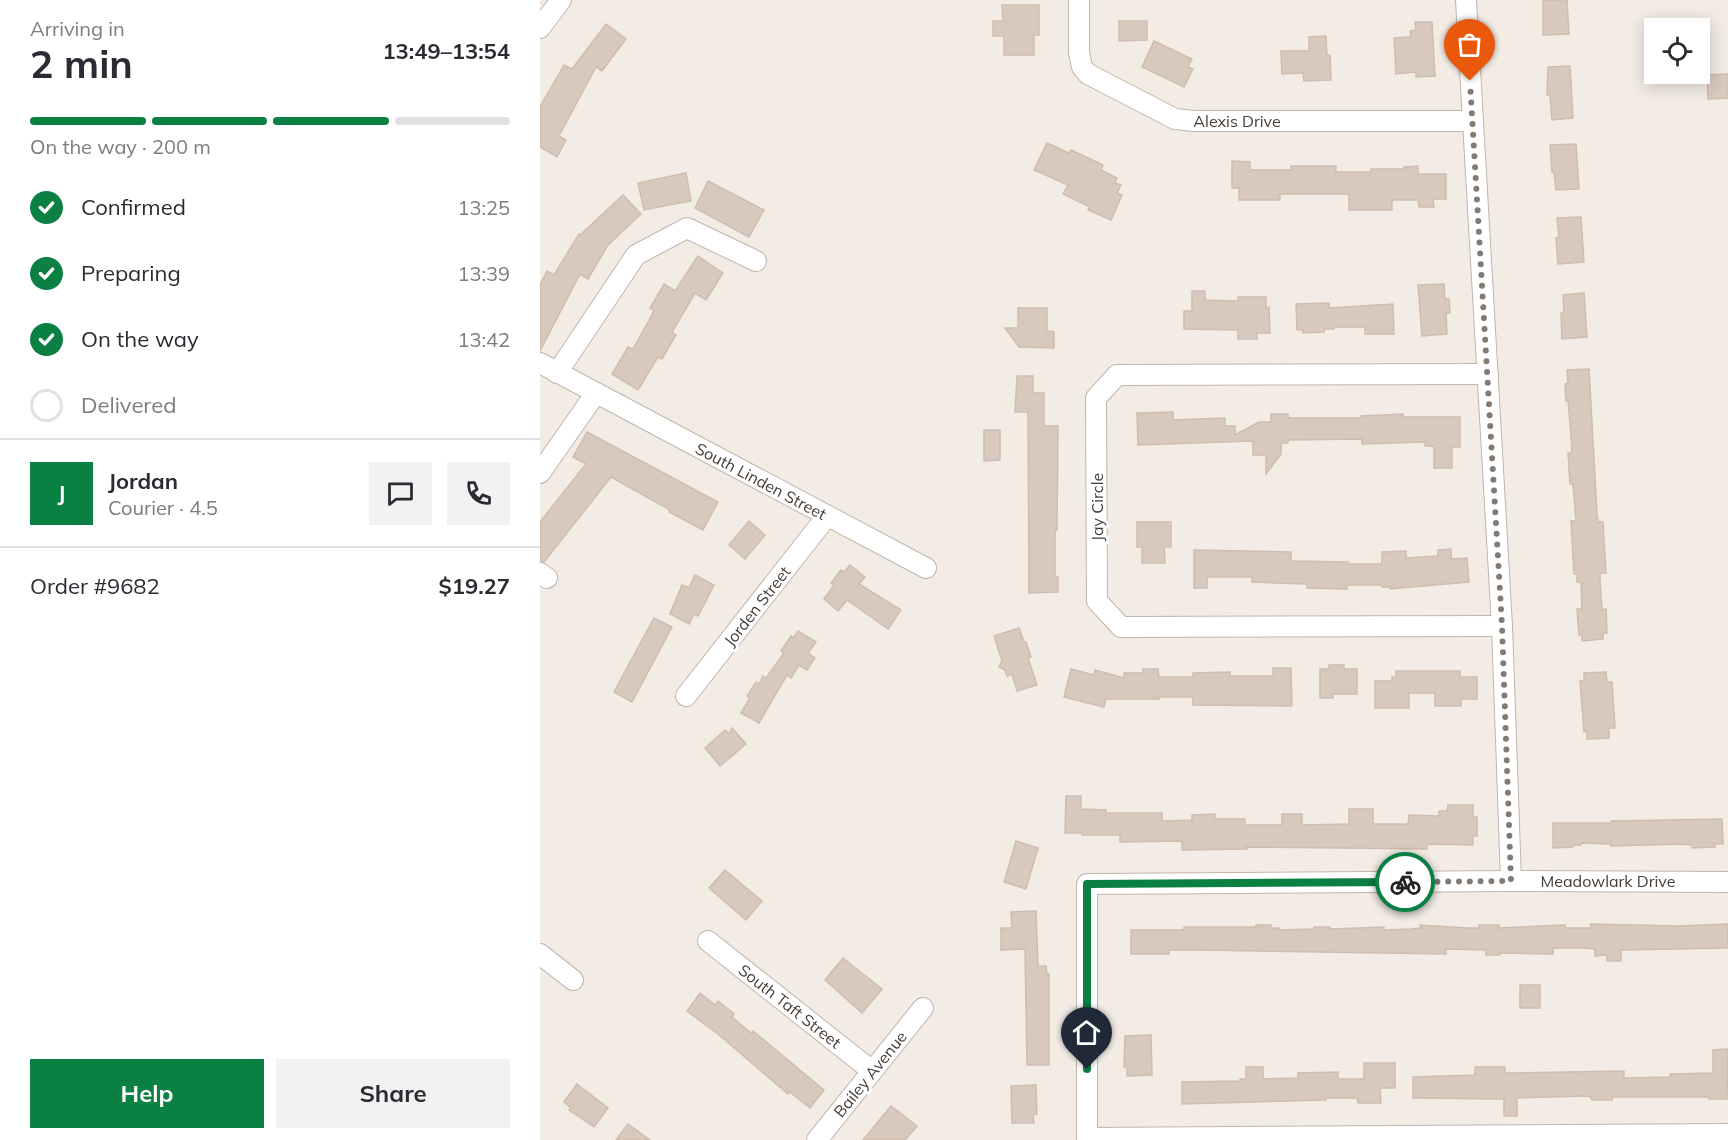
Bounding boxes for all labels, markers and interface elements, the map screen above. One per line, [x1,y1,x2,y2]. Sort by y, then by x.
text: Arriving in [30,16,125,41]
map controls [1644,18,1710,84]
button: locate [1644,18,1710,84]
pin [1444,19,1495,81]
icon: bag [1453,28,1486,61]
text: 13:49–13:54 [382,37,510,65]
text: 2 min [30,39,133,88]
street label: Alexis Drive [1193,111,1281,131]
text: On the way · 200 m [30,134,211,159]
icon: check [30,191,63,224]
text: Confirmed [81,193,186,221]
text: 13:25 [457,195,510,220]
icon: check [30,257,63,290]
text: Preparing [81,259,181,287]
text: 13:39 [457,261,510,286]
icon: check [30,323,63,356]
text: On the way [81,325,199,353]
text: 13:42 [457,327,510,352]
text: Delivered [81,391,176,419]
street label: South Linden Street [692,438,830,524]
button: chat [369,462,432,525]
button: phone [447,462,510,525]
text: Jordan [108,467,178,495]
street label: Jay Circle [1087,473,1107,541]
text: J [58,479,65,507]
text: Courier · 4.5 [108,495,218,520]
street label: Jorden Street [720,562,795,650]
text: Order #9682 [30,572,160,600]
text: $19.27 [439,572,510,600]
courier [1375,852,1435,912]
icon: bike [1389,866,1422,899]
street label: Meadowlark Drive [1541,871,1675,891]
street label: South Taft Street [735,960,846,1052]
pin [1061,1007,1112,1069]
icon: home [1070,1016,1103,1049]
street label: Bailey Avenue [829,1027,911,1121]
button: Help [30,1059,264,1128]
button: Share [276,1059,510,1128]

